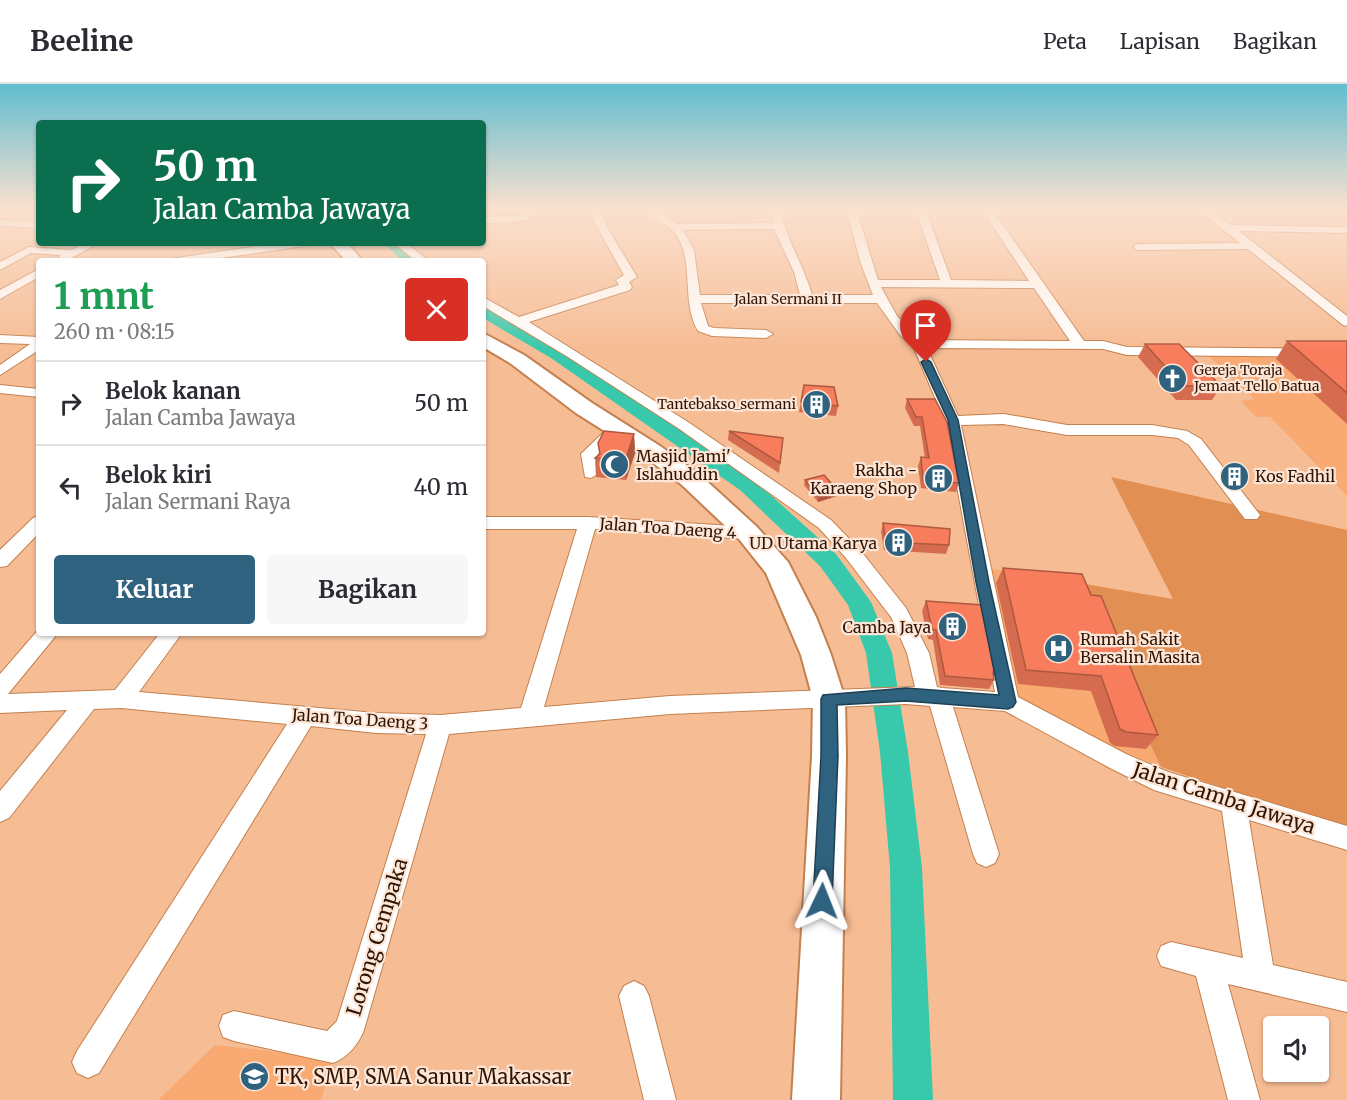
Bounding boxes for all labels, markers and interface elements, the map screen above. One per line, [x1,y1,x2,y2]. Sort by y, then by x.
text: Beeline [30,23,133,59]
text: Peta [1043,28,1087,55]
text: Lapisan [1120,28,1200,55]
text: Bagikan [1233,28,1317,55]
text: 50 m [153,140,257,192]
icon: right [54,144,132,222]
text: Jalan Camba Jawaya [153,192,410,226]
text: 1 mnt [54,274,154,319]
button: close [405,278,468,341]
street label: Jalan Sermani II [733,290,842,308]
pin [900,300,951,362]
icon: arrive [909,309,942,342]
text: 260 m · 08:15 [54,319,175,344]
place label: Gereja Toraja Jemaat Tello Batua [1193,361,1320,395]
church icon: Gereja Toraja Jemaat Tello Batua [1157,362,1189,394]
text: Belok kanan [105,377,241,405]
icon: right [54,387,87,420]
building icon: Tantebakso_sermani [801,388,833,420]
text: 50 m [414,389,468,417]
place label: Tantebakso_sermani [657,395,796,413]
text: Jalan Camba Jawaya [105,405,296,430]
place label: Masjid Jami' Islahuddin [636,446,731,484]
mosque icon: Masjid Jami' Islahuddin [599,449,631,481]
place label: Rakha - Karaeng Shop [810,460,917,498]
building icon: Kos Fadhil [1218,460,1250,492]
text: Belok kiri [105,461,212,489]
building icon: Rakha - Karaeng Shop [922,463,954,495]
place label: Kos Fadhil [1255,466,1335,486]
icon: left [54,471,87,504]
text: 40 m [413,473,468,501]
text: Jalan Sermani Raya [105,489,291,514]
street label: Jalan Toa Daeng 4 [598,513,737,543]
building icon: UD Utama Karya [882,527,914,559]
place label: UD Utama Karya [749,533,877,553]
button: Keluar [54,555,255,624]
button: Bagikan [267,555,468,624]
building icon: Camba Jaya [936,611,968,643]
place label: Camba Jaya [843,617,931,637]
place label: Rumah Sakit Bersalin Masita [1080,629,1200,667]
hospital icon: Rumah Sakit Bersalin Masita [1043,632,1075,664]
street label: Jalan Toa Daeng 3 [290,704,429,734]
street label: Jalan Camba Jawaya [1129,756,1319,839]
street label: Lorong Cempaka [341,855,412,1019]
position arrow [790,869,854,933]
map controls [1263,1016,1329,1082]
button: sound [1263,1016,1329,1082]
school or university icon: TK, SMP, SMA Sanur Makassar [238,1061,270,1093]
place label: TK, SMP, SMA Sanur Makassar [275,1064,571,1089]

